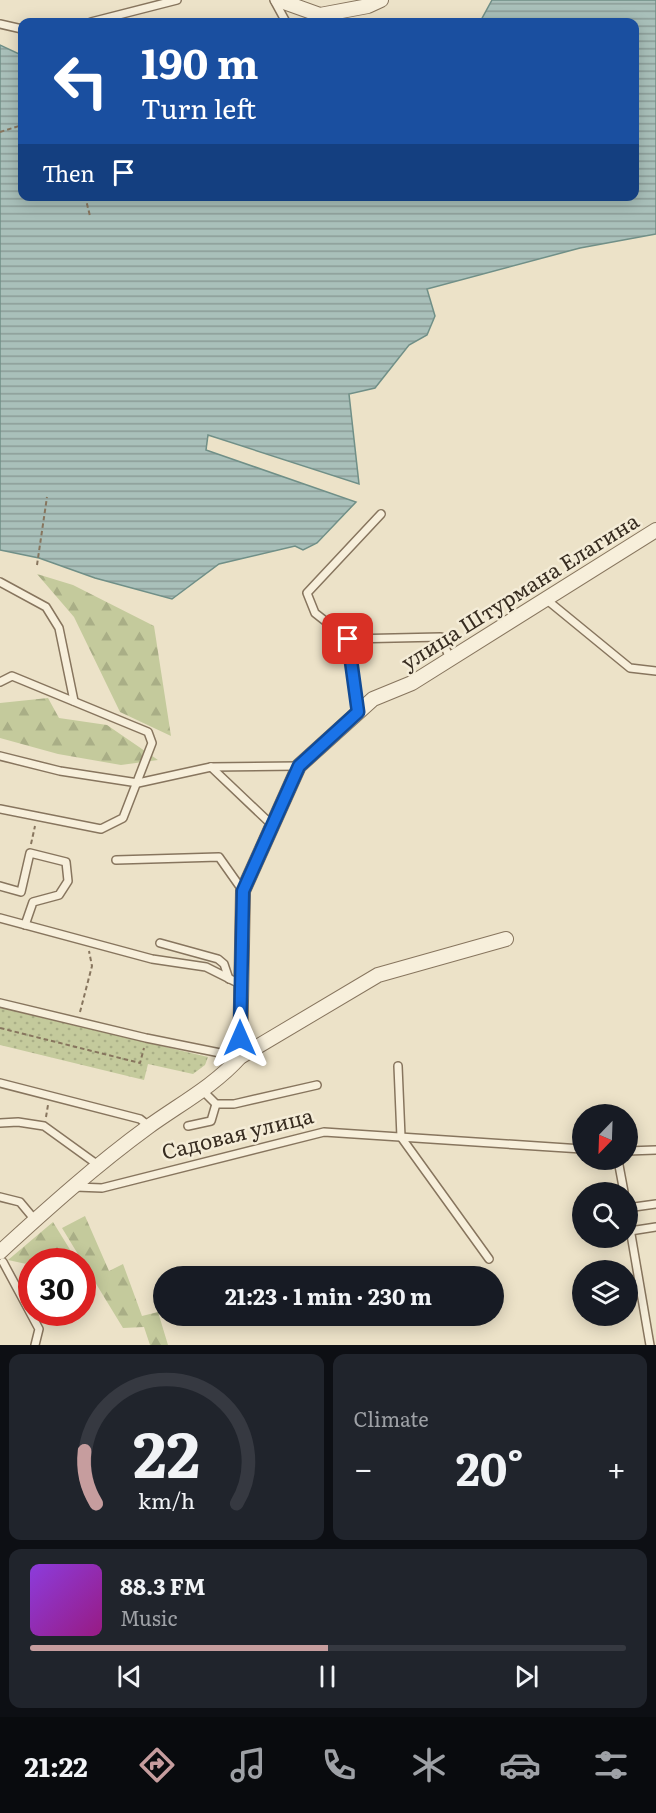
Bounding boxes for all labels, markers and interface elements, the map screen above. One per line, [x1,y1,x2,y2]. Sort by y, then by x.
text: 190 m [141,30,259,92]
icon: left [42,42,120,120]
text: Turn left [141,87,256,127]
text: Then [42,156,95,189]
icon: arrive [107,156,140,189]
street label: улица Штурмана Елагина [394,504,644,676]
pin [322,613,373,664]
icon: arrive [331,622,364,655]
position arrow [208,1006,272,1070]
street label: Садовая улица [158,1098,317,1166]
north arrow [572,1104,638,1170]
map controls [572,1104,638,1326]
button: search [572,1182,638,1248]
speed limit sign: 30 [18,1248,96,1326]
button: layers [572,1260,638,1326]
text: 21:23 · 1 min · 230 m [225,1279,432,1312]
text: Climate [354,1403,429,1433]
text: 22 [133,1405,200,1497]
text: 20° [456,1433,524,1500]
text: − [354,1442,373,1491]
text: + [607,1442,626,1491]
text: km/h [138,1484,195,1516]
text: 88.3 FM [120,1569,205,1602]
text: Music [120,1602,177,1632]
icon: previous [113,1660,146,1693]
icon: pause [311,1660,344,1693]
icon: next [510,1660,543,1693]
icon: directions [136,1744,178,1786]
icon: music [227,1744,269,1786]
icon: phone [318,1744,360,1786]
icon: climate [408,1744,450,1786]
icon: car [499,1744,541,1786]
icon: filters [590,1744,632,1786]
text: 21:22 [24,1745,88,1785]

